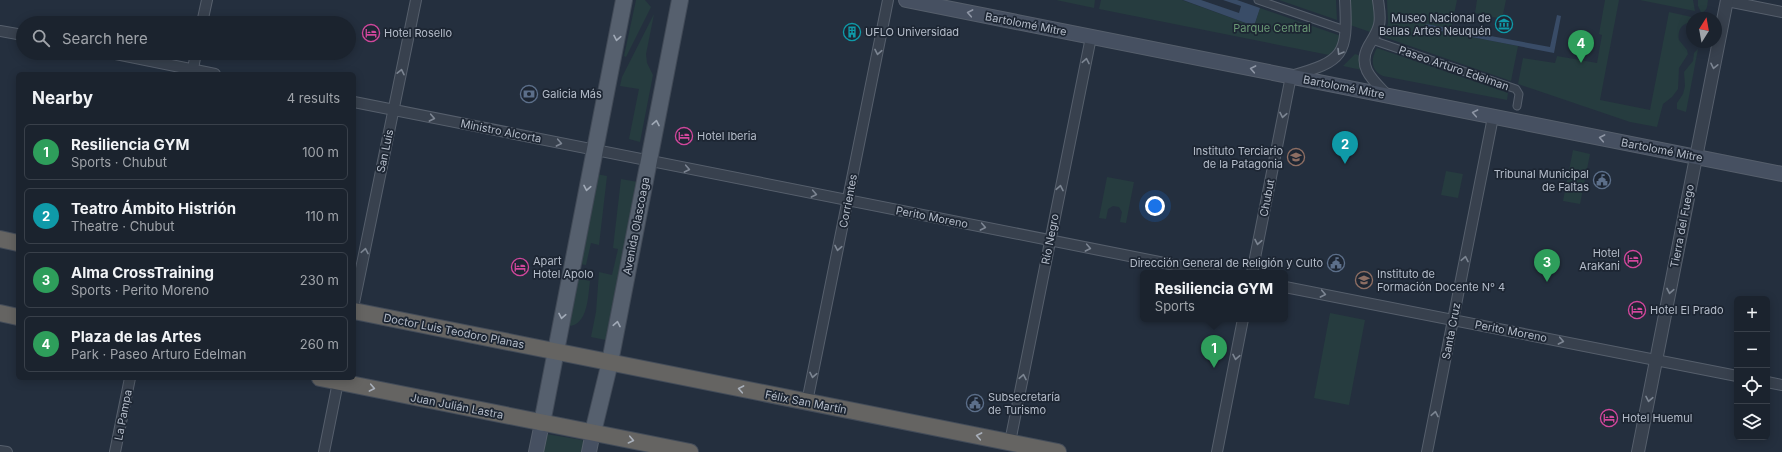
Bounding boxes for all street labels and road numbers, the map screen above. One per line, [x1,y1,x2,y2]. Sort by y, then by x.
street label: Bartolomé Mitre [984,9,1068,39]
street label: Paseo Arturo Edelman [1397,43,1511,93]
street label: Bartolomé Mitre [1302,72,1386,102]
street label: Ministro Alcorta [459,116,543,146]
street label: San Luis [374,128,396,174]
street label: Bartolomé Mitre [1620,135,1704,165]
street label: Corrientes [836,173,860,229]
street label: Avenida Olascoaga [620,176,652,276]
street label: Chubut [1257,178,1278,218]
street label: Tierra del Fuego [1667,182,1697,269]
street label: Perito Moreno [895,203,970,231]
street label: Río Negro [1038,212,1062,266]
street label: Santa Cruz [1439,301,1463,361]
street label: Doctor Luis Teodoro Planas [382,310,526,352]
street label: Perito Moreno [1474,317,1549,345]
street label: Félix San Martín [764,387,848,417]
street label: La Pampa [111,388,135,442]
street label: Juan Julián Lastra [409,390,505,422]

